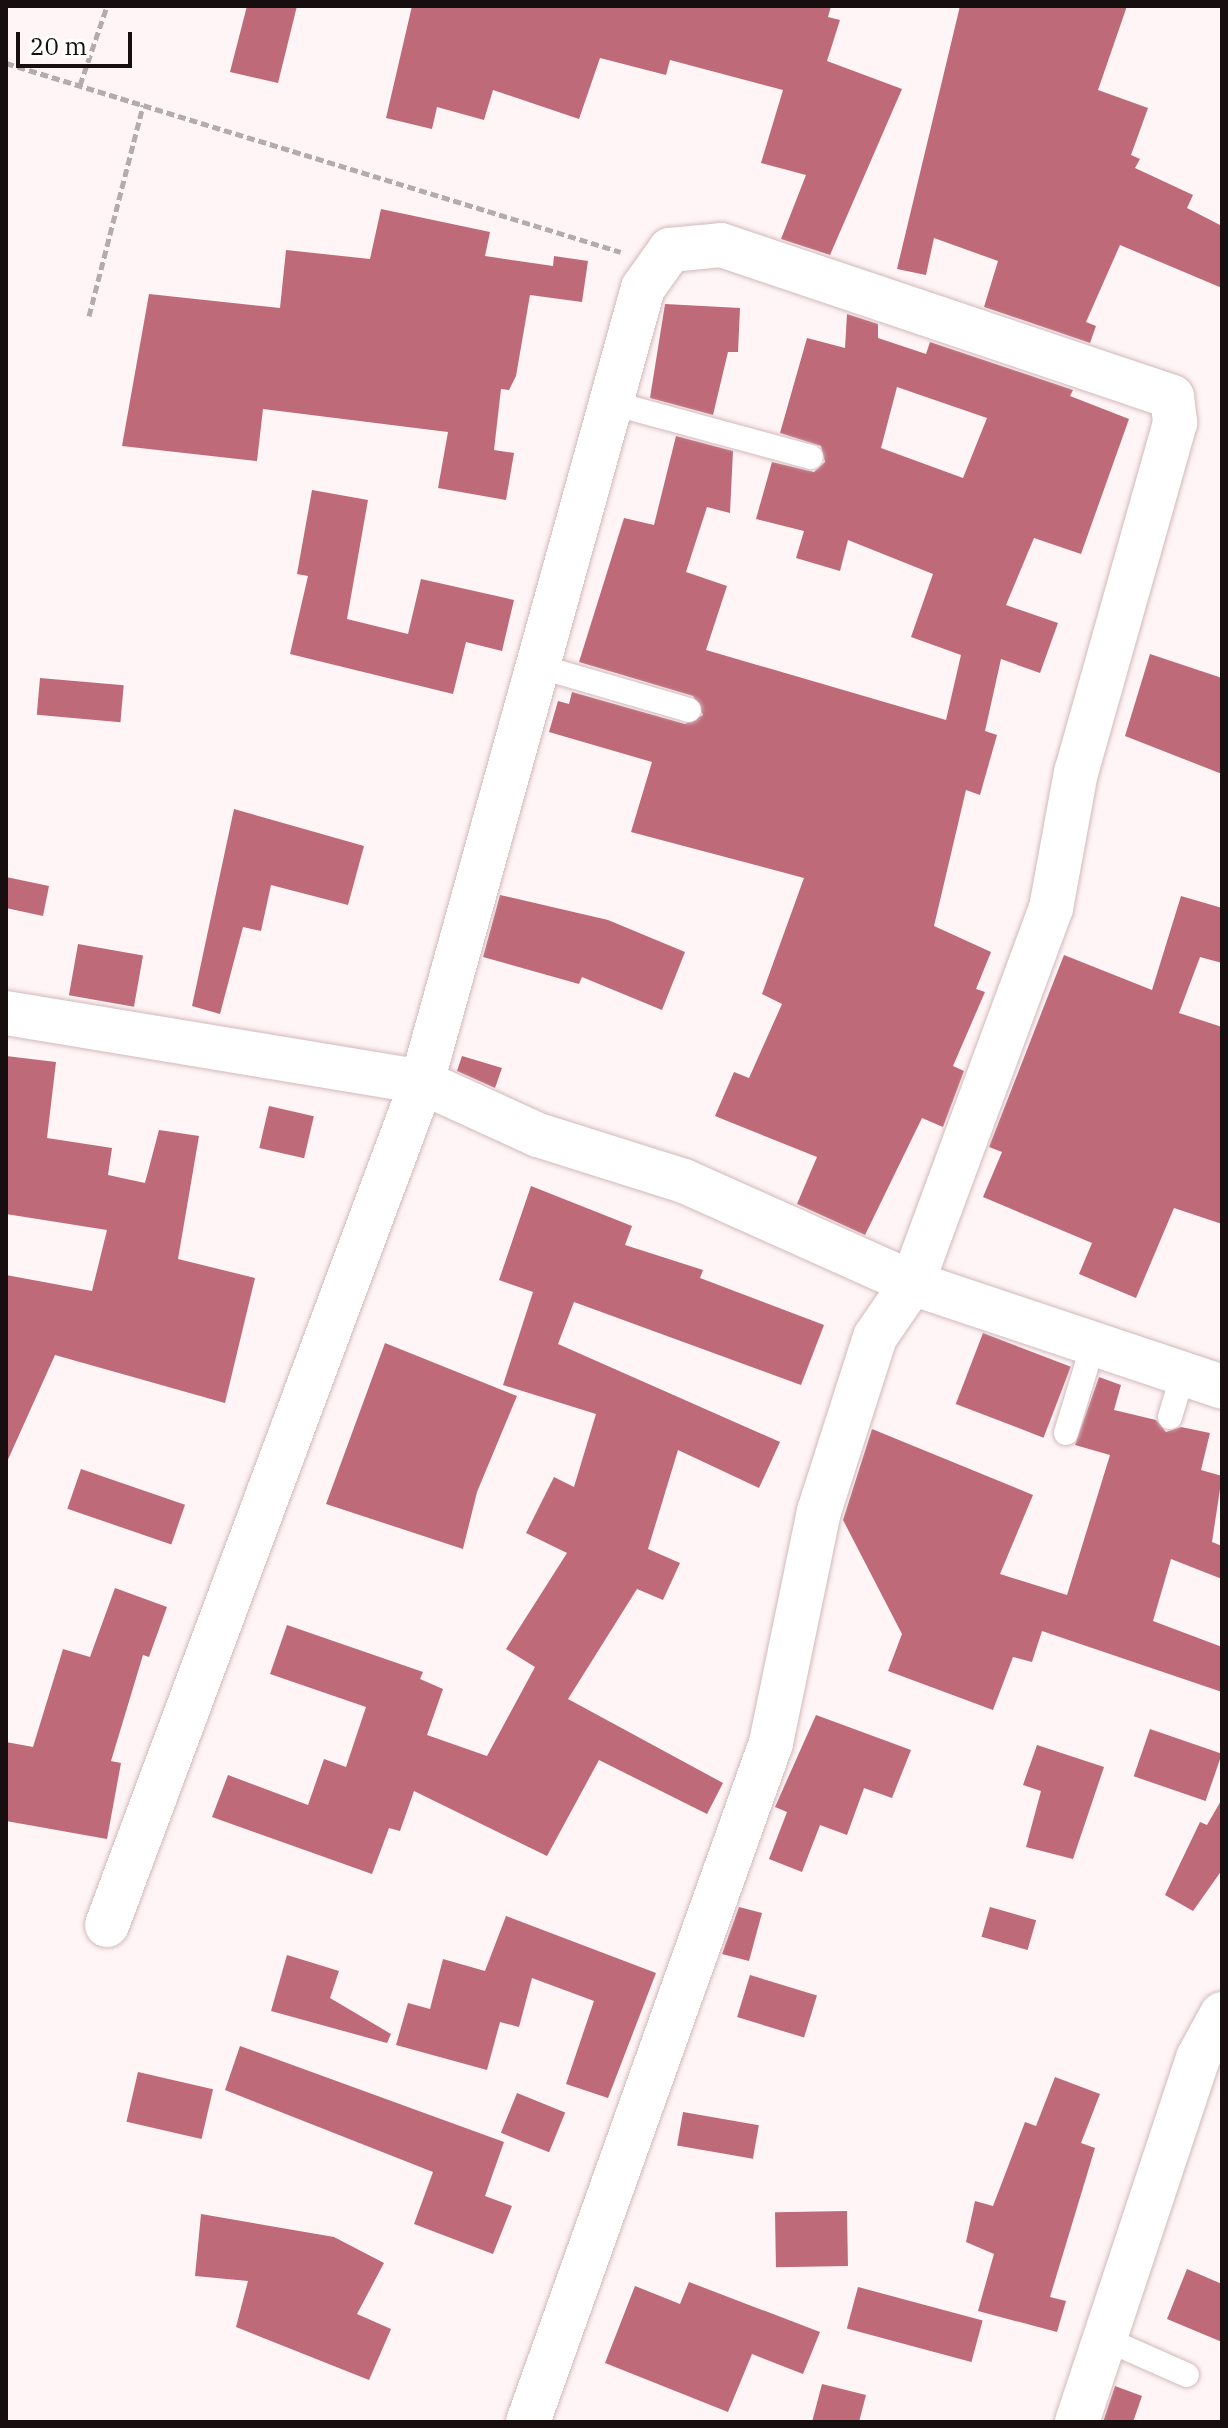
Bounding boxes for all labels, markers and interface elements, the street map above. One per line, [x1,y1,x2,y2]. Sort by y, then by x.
scale bar [20,16,136,66]
text: 20 m [30,30,87,62]

